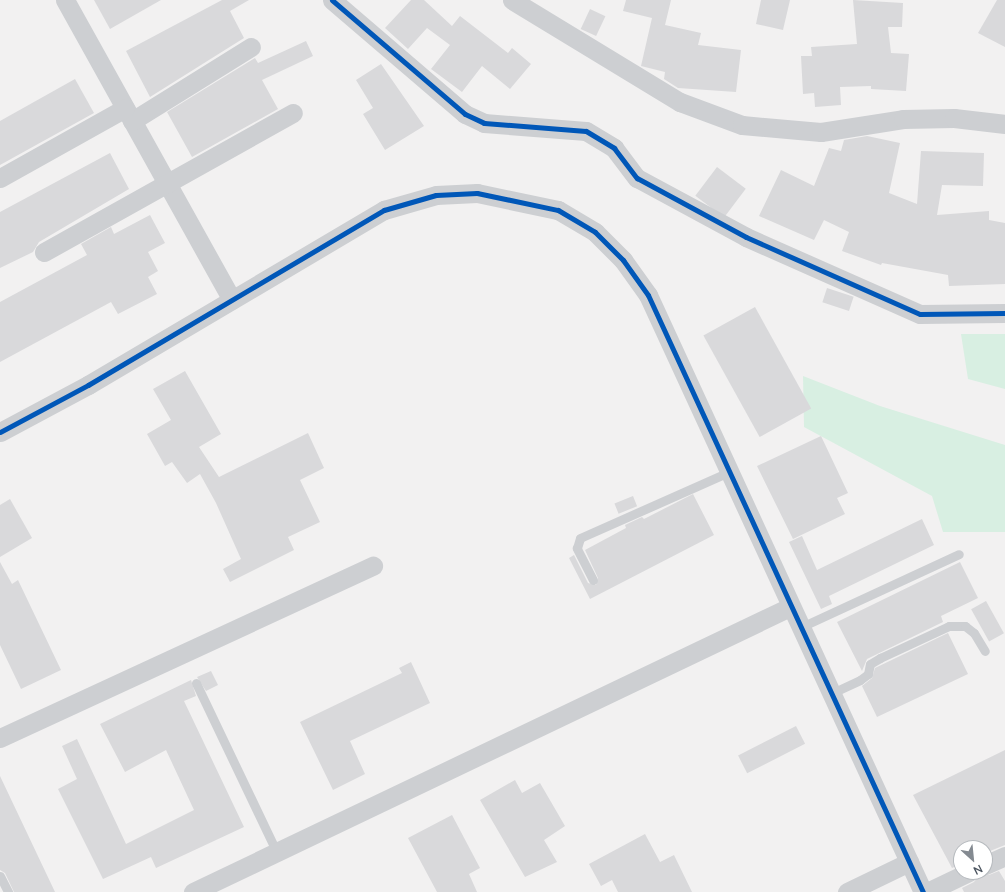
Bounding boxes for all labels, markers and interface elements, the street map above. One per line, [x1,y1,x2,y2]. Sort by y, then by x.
north arrow [953,840,993,880]
text: N [971,863,985,878]

